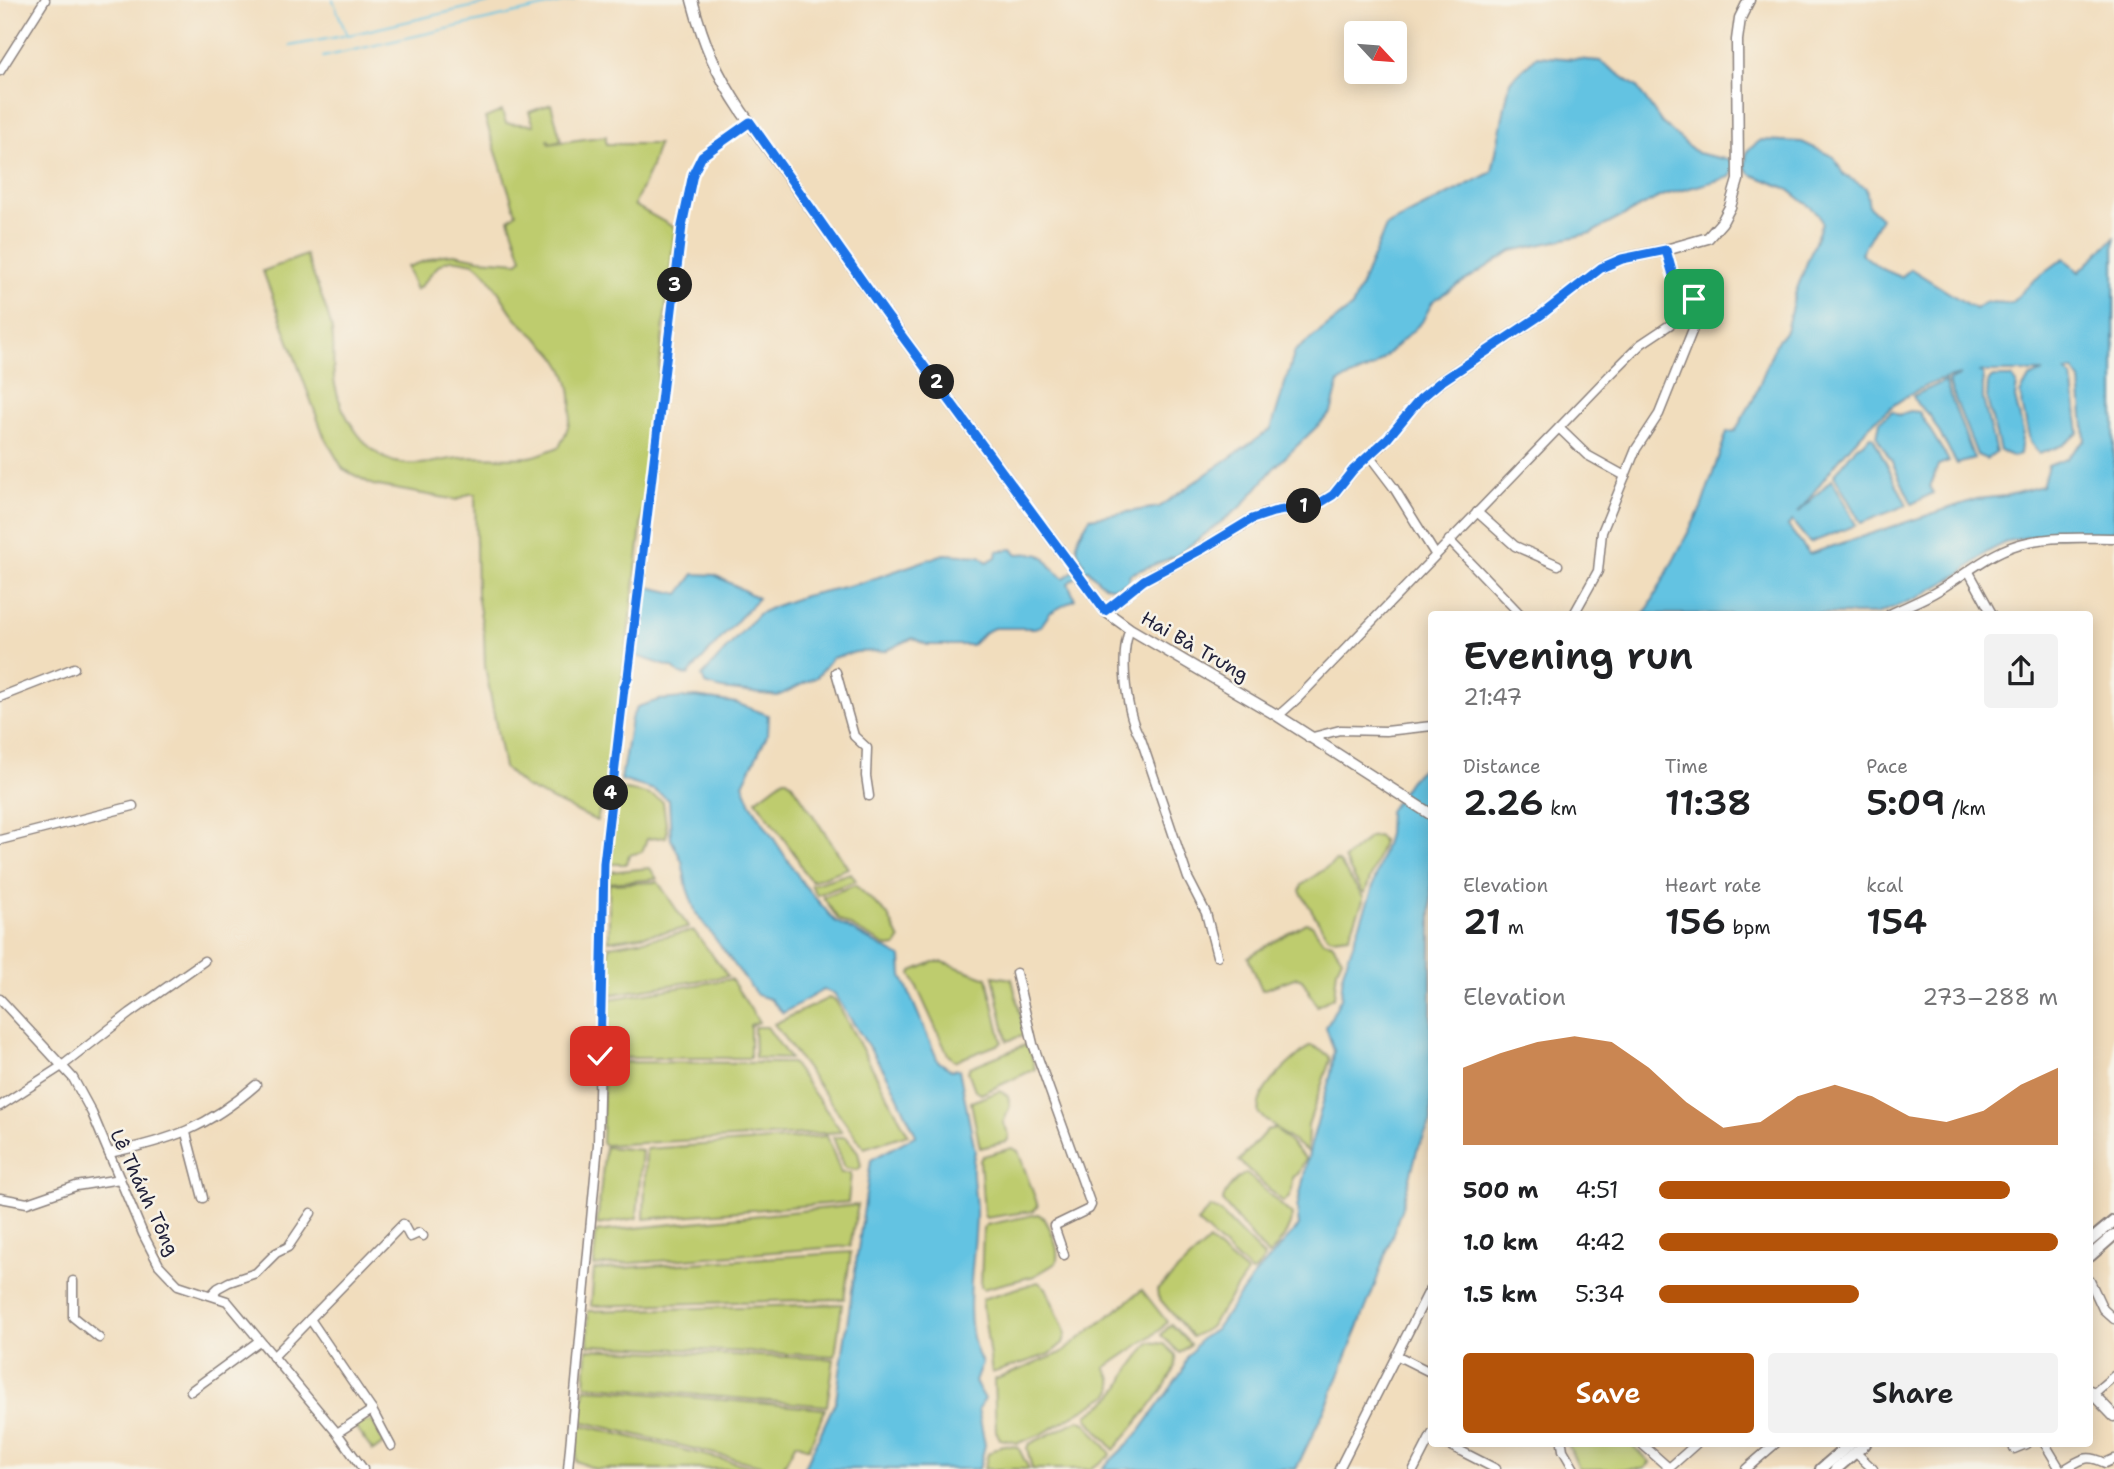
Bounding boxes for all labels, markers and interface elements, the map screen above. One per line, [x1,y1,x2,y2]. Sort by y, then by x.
north arrow [1344,21,1407,84]
map controls [1344,21,1407,84]
pin: 3 [658,268,692,302]
pin [1664,269,1724,329]
text: 3 [668,272,681,297]
icon: arrive [1675,280,1713,318]
pin: 2 [920,364,954,400]
text: 2 [930,369,943,394]
pin: 1 [1286,489,1322,524]
text: 1 [1299,493,1308,518]
street label: Hai Bà Trưng [1136,606,1253,687]
text: Evening run [1463,630,1693,681]
button: share [1984,634,2058,708]
text: 21:47 [1463,682,1522,712]
text: Distance [1463,754,1541,779]
text: Time [1665,754,1708,779]
text: Pace [1866,754,1908,779]
pin: 4 [594,776,628,810]
text: 2.26 [1463,779,1544,826]
text: 11:38 [1665,779,1752,826]
text: 5:09 [1866,779,1945,826]
text: 4 [604,780,617,805]
text: km [1544,796,1577,821]
text: /km [1945,796,1986,821]
text: Elevation [1463,873,1548,898]
text: Heart rate [1665,873,1761,898]
text: kcal [1866,873,1903,898]
text: 21 [1463,898,1501,945]
text: 156 [1665,898,1726,945]
text: 154 [1866,898,1927,945]
text: m [1501,915,1524,940]
text: bpm [1726,915,1771,940]
text: Elevation [1463,982,1566,1012]
text: 273–288 m [1922,982,2058,1012]
pin [570,1026,630,1086]
icon: check [581,1037,619,1075]
street label: Lê Thánh Tông [104,1125,185,1260]
text: 500 m [1463,1175,1538,1205]
text: 4:51 [1575,1175,1619,1205]
text: 1.0 km [1463,1227,1538,1257]
text: 4:42 [1575,1227,1626,1257]
text: 1.5 km [1463,1279,1537,1309]
text: 5:34 [1575,1279,1625,1309]
button: Save [1463,1353,1754,1433]
button: Share [1768,1353,2058,1433]

